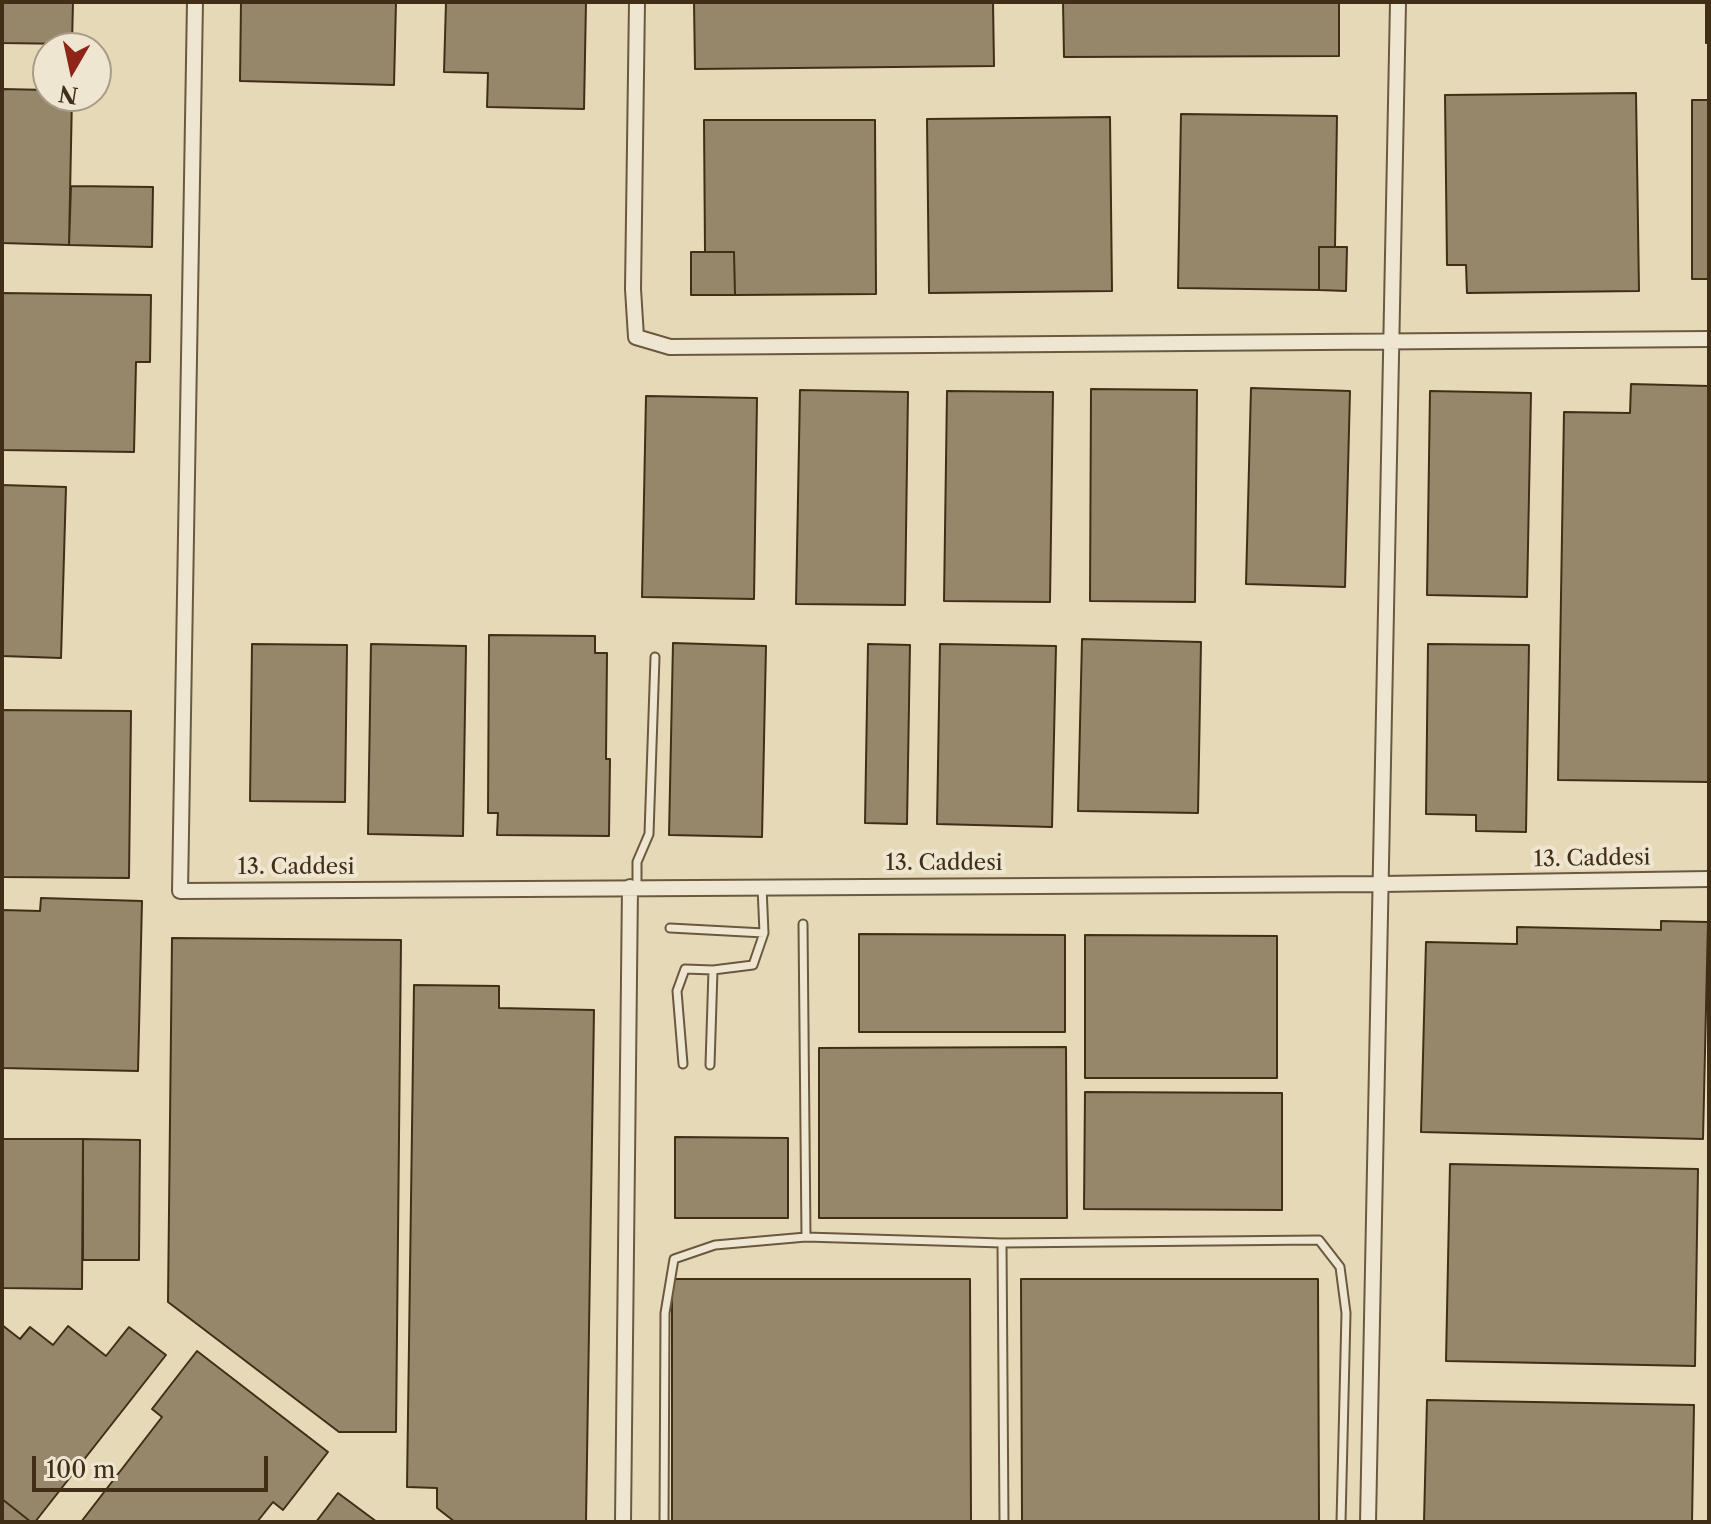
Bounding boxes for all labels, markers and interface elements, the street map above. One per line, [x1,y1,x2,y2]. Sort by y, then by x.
north arrow [32,32,112,112]
text: N [57,79,80,109]
street label: 13. Caddesi [1533,845,1651,873]
street label: 13. Caddesi [886,851,1002,877]
street label: 13. Caddesi [238,855,354,881]
scale bar [36,1440,272,1490]
text: 100 m [46,1455,115,1484]

